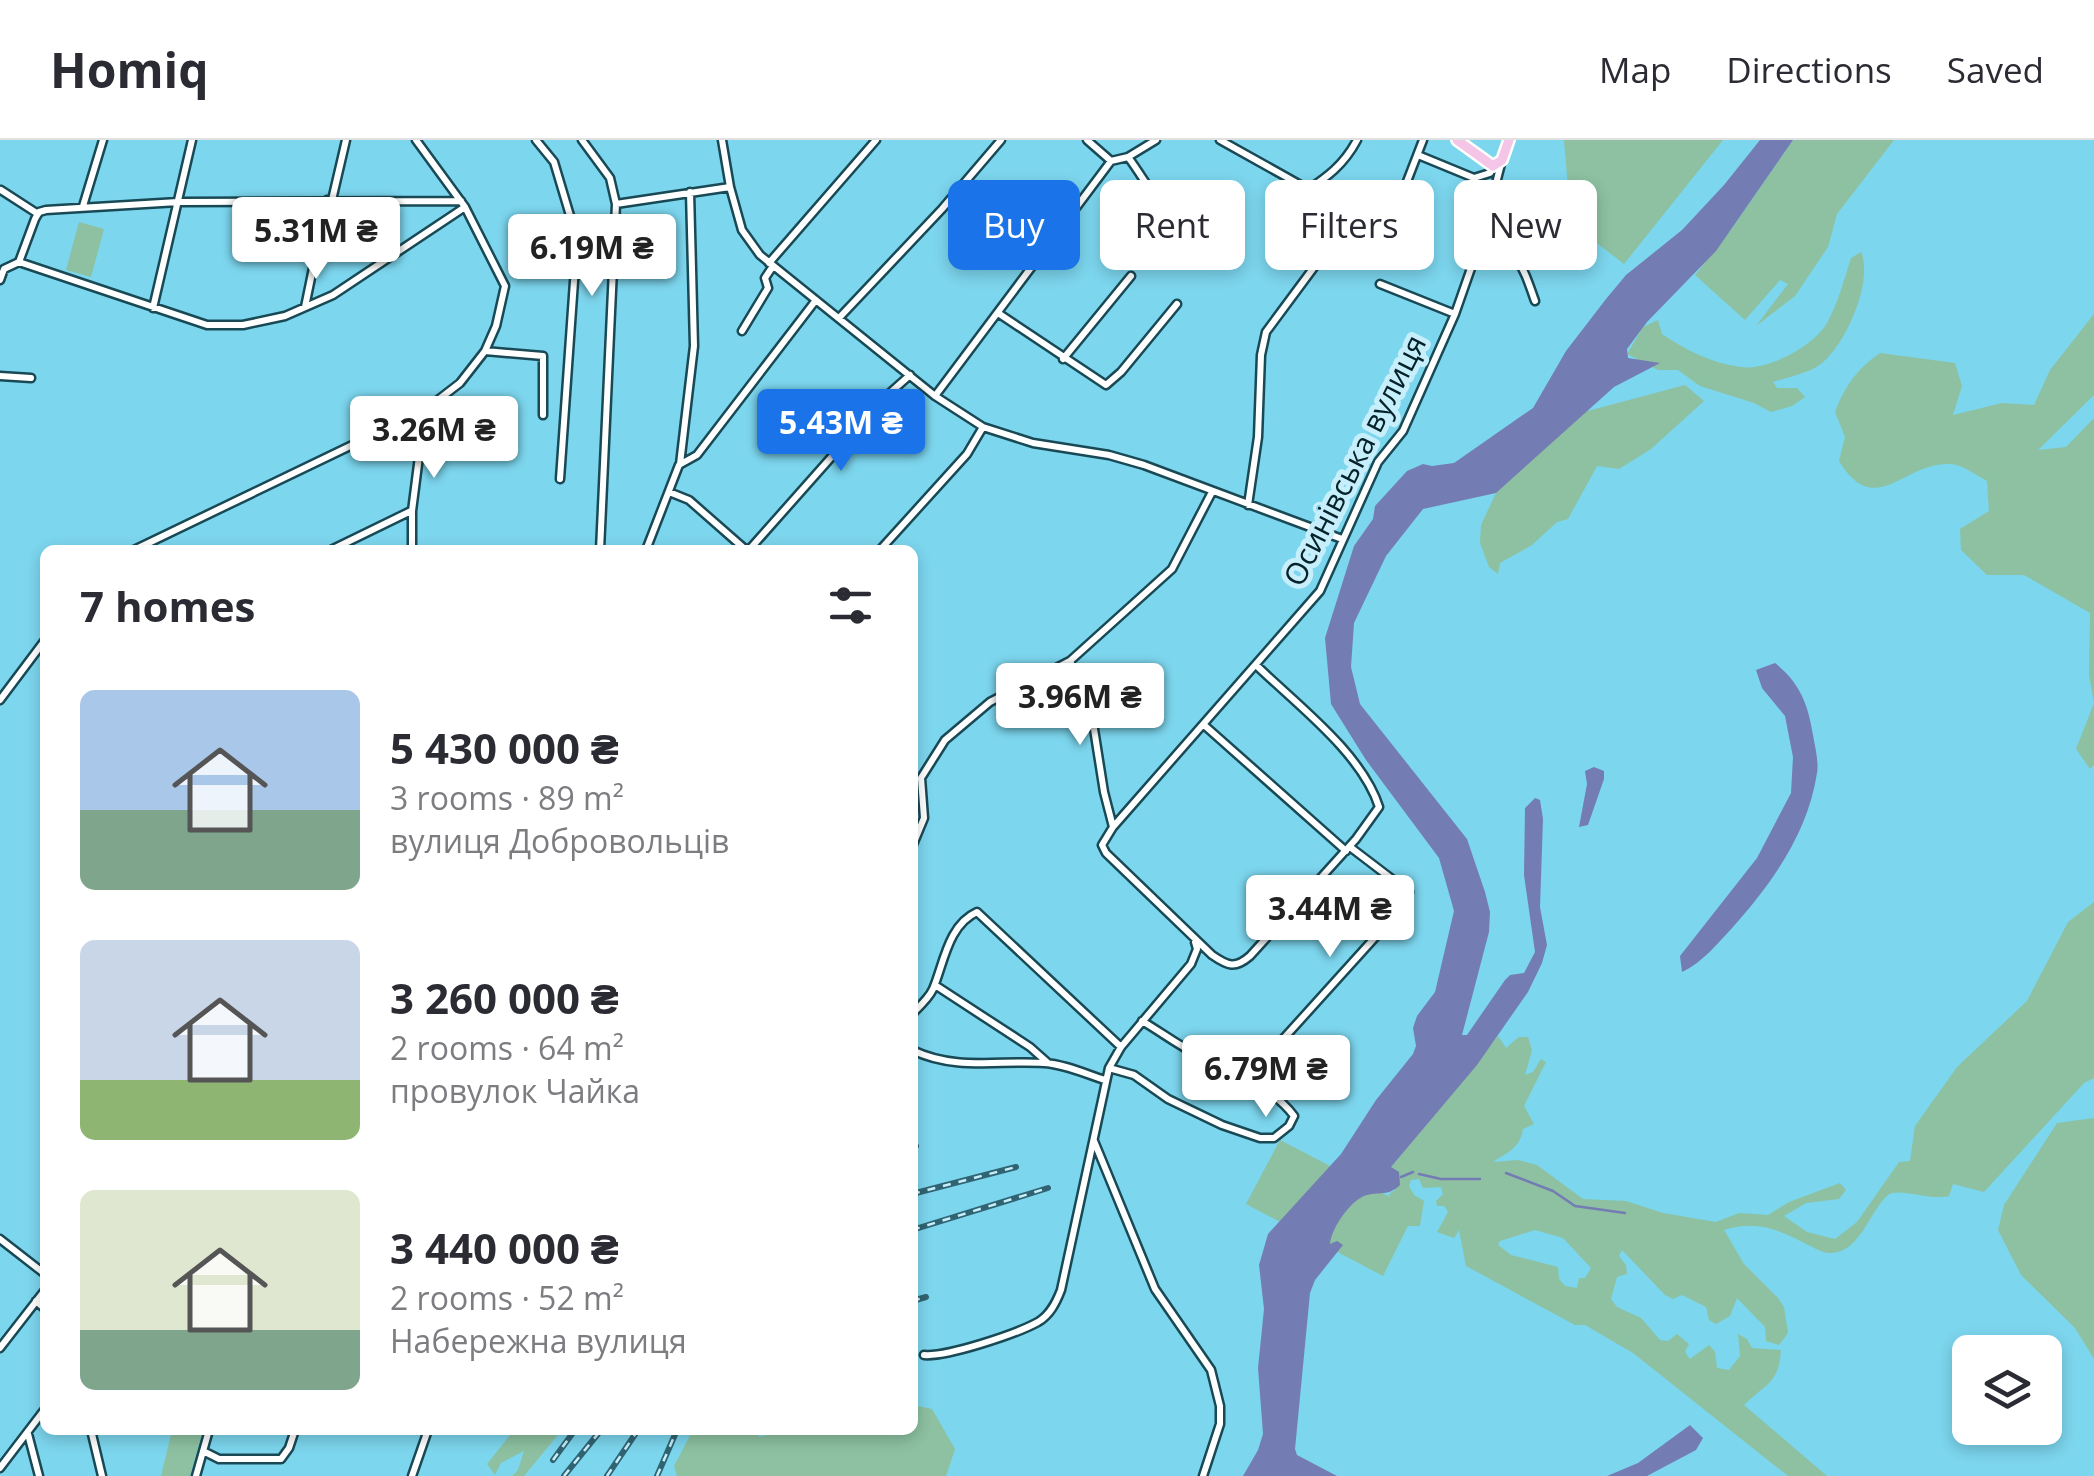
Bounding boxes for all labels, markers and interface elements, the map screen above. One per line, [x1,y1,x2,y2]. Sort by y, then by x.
text: Homiq [50,37,209,102]
text: Map [1599,46,1671,93]
text: Directions [1726,46,1892,93]
text: Saved [1947,46,2044,93]
chip: Buy [948,180,1080,270]
chip: Rent [1100,180,1245,270]
chip: Filters [1265,180,1434,270]
chip: New [1454,180,1597,270]
pin: 5.31M ₴ [224,197,408,282]
text: 5.31M ₴ [254,208,378,251]
pin: 6.19M ₴ [500,214,684,299]
text: 6.19M ₴ [530,225,654,268]
street label: Осинівська вулиця [1273,328,1435,592]
pin: 5.43M ₴ [749,389,933,474]
pin: 3.26M ₴ [342,396,526,481]
text: 5.43M ₴ [779,400,903,443]
text: 3.26M ₴ [372,407,496,450]
text: 7 homes [80,577,255,634]
icon: filters [823,578,878,633]
pin: 3.96M ₴ [988,663,1172,748]
text: 3.96M ₴ [1018,674,1142,717]
text: 5 430 000 ₴ [390,719,619,776]
icon: home [160,730,280,850]
text: 3 rooms · 89 m² [390,776,624,819]
text: вулиця Добровольців [390,819,729,862]
pin: 3.44M ₴ [1238,875,1422,960]
text: 3.44M ₴ [1268,886,1392,929]
text: 3 260 000 ₴ [390,969,619,1026]
icon: home [160,980,280,1100]
text: 2 rooms · 64 m² [390,1026,624,1069]
pin: 6.79M ₴ [1174,1035,1358,1120]
text: 6.79M ₴ [1204,1046,1328,1089]
text: провулок Чайка [390,1069,640,1112]
text: 3 440 000 ₴ [390,1219,619,1276]
icon: home [160,1230,280,1350]
text: 2 rooms · 52 m² [390,1276,624,1319]
text: Набережна вулиця [390,1319,687,1362]
map controls [1952,1335,2062,1445]
button: layers [1952,1335,2062,1445]

